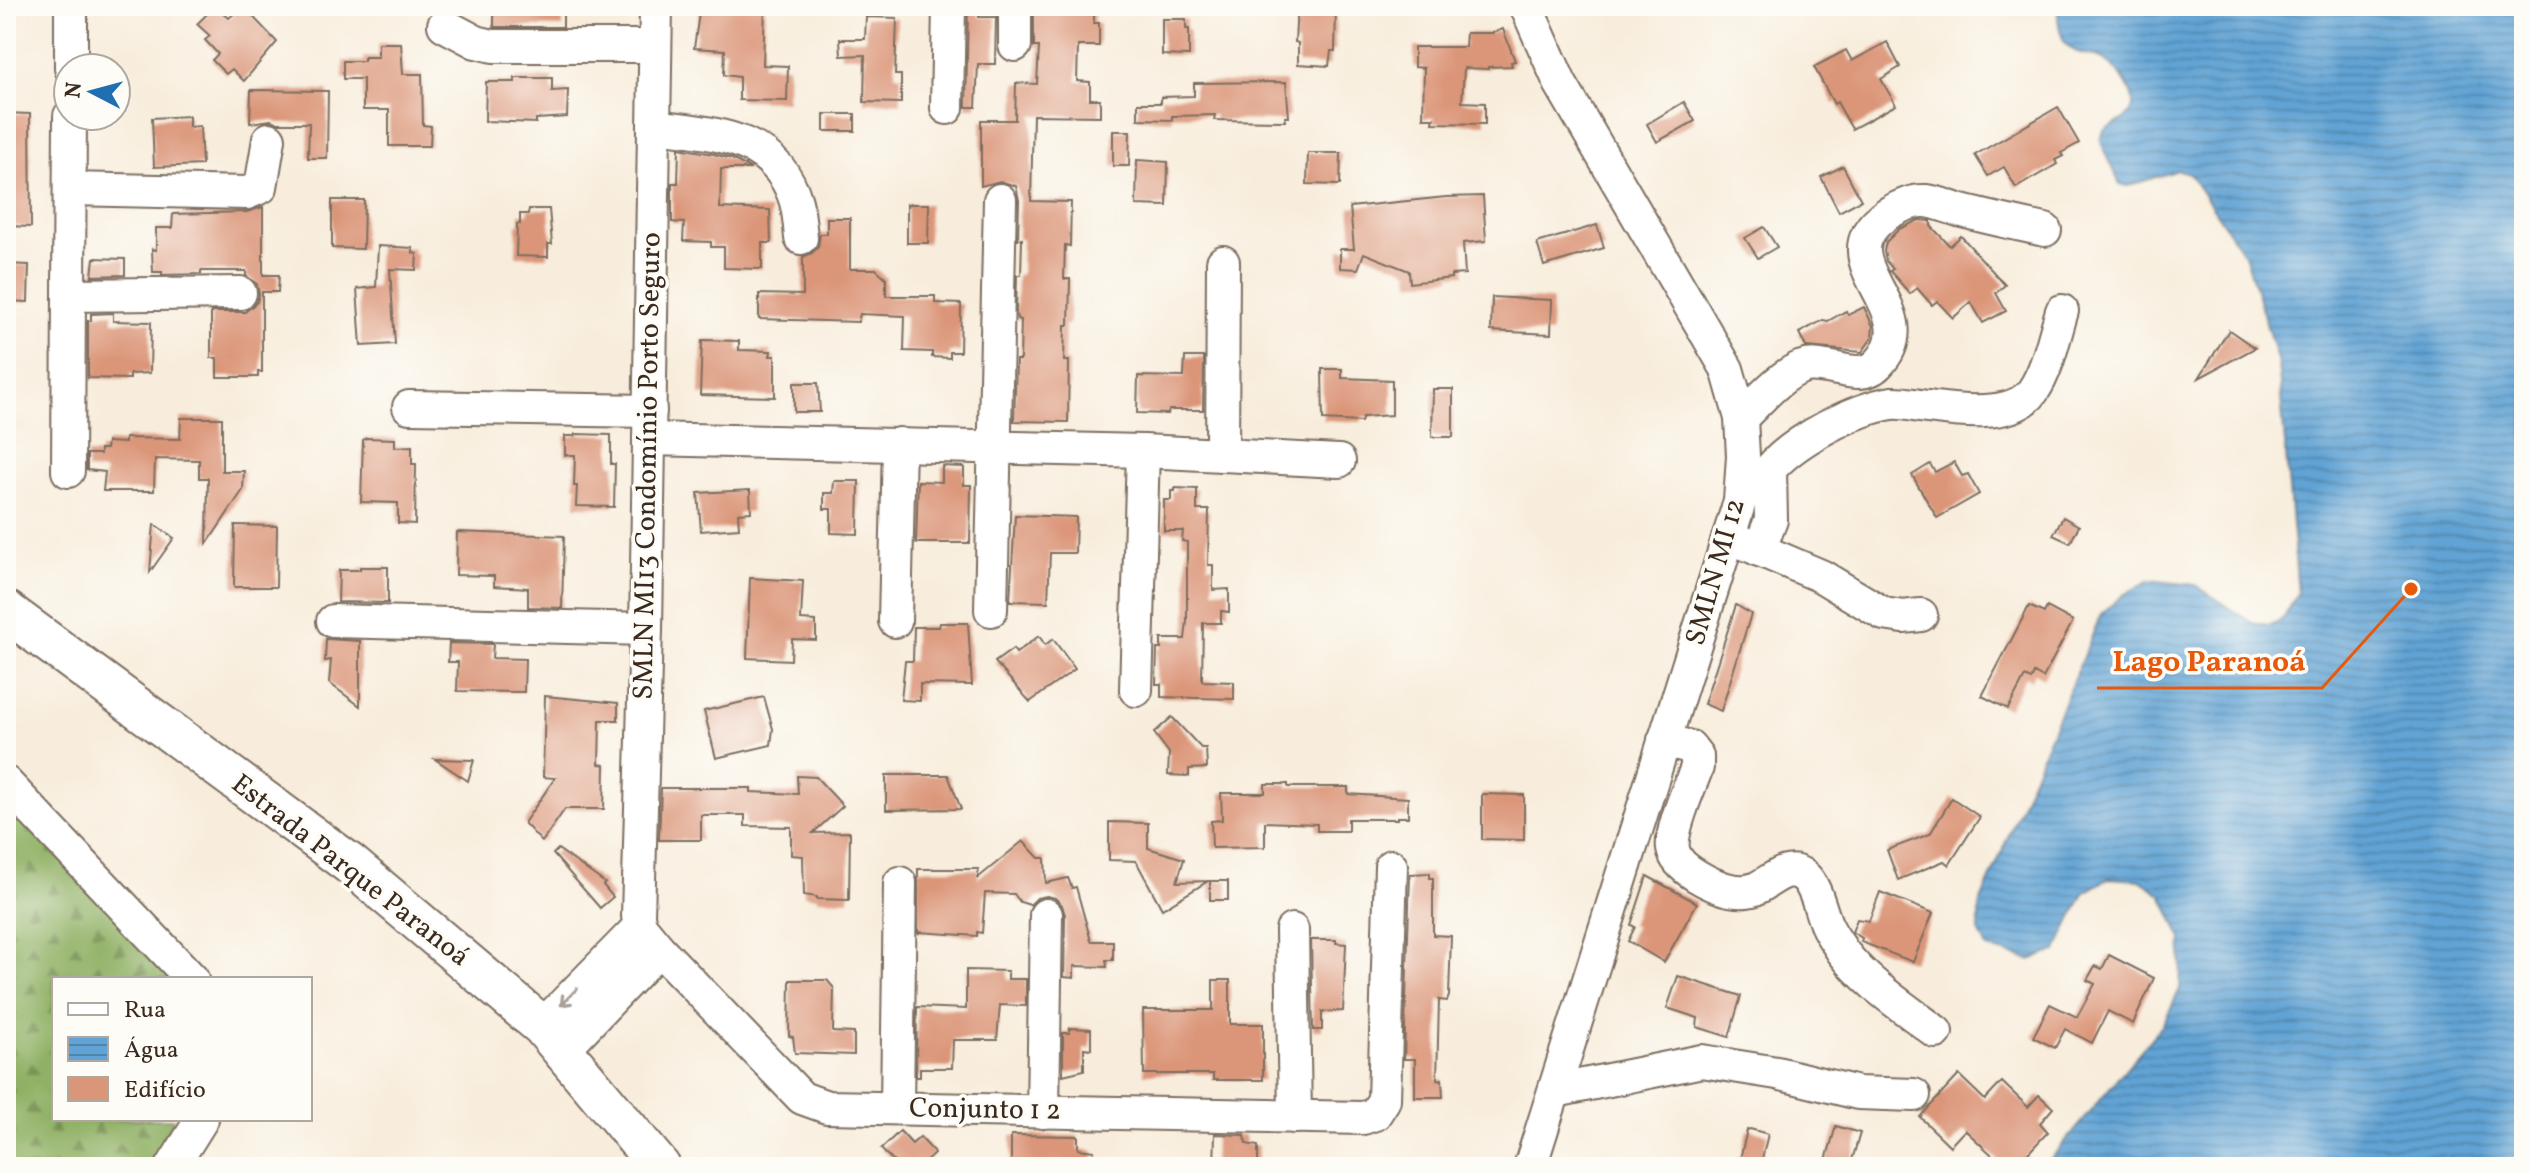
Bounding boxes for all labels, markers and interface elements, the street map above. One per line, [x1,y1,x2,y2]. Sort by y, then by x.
north arrow [52,52,132,132]
text: N [58,81,91,100]
street label: SMLN MI13 Condomínio Porto Seguro [624,232,672,700]
street label: SMLN MI 12 [1676,494,1756,650]
callout: Lago Paranoá [2097,634,2322,688]
text: Lago Paranoá [2112,642,2306,684]
street label: Estrada Parque Paranoá [223,765,477,977]
legend [52,977,312,1121]
one-way arrow [560,987,579,1007]
text: Rua [124,994,166,1028]
text: Água [124,1034,179,1068]
text: Edifício [124,1074,206,1108]
street label: Conjunto 1 2 [909,1089,1061,1131]

